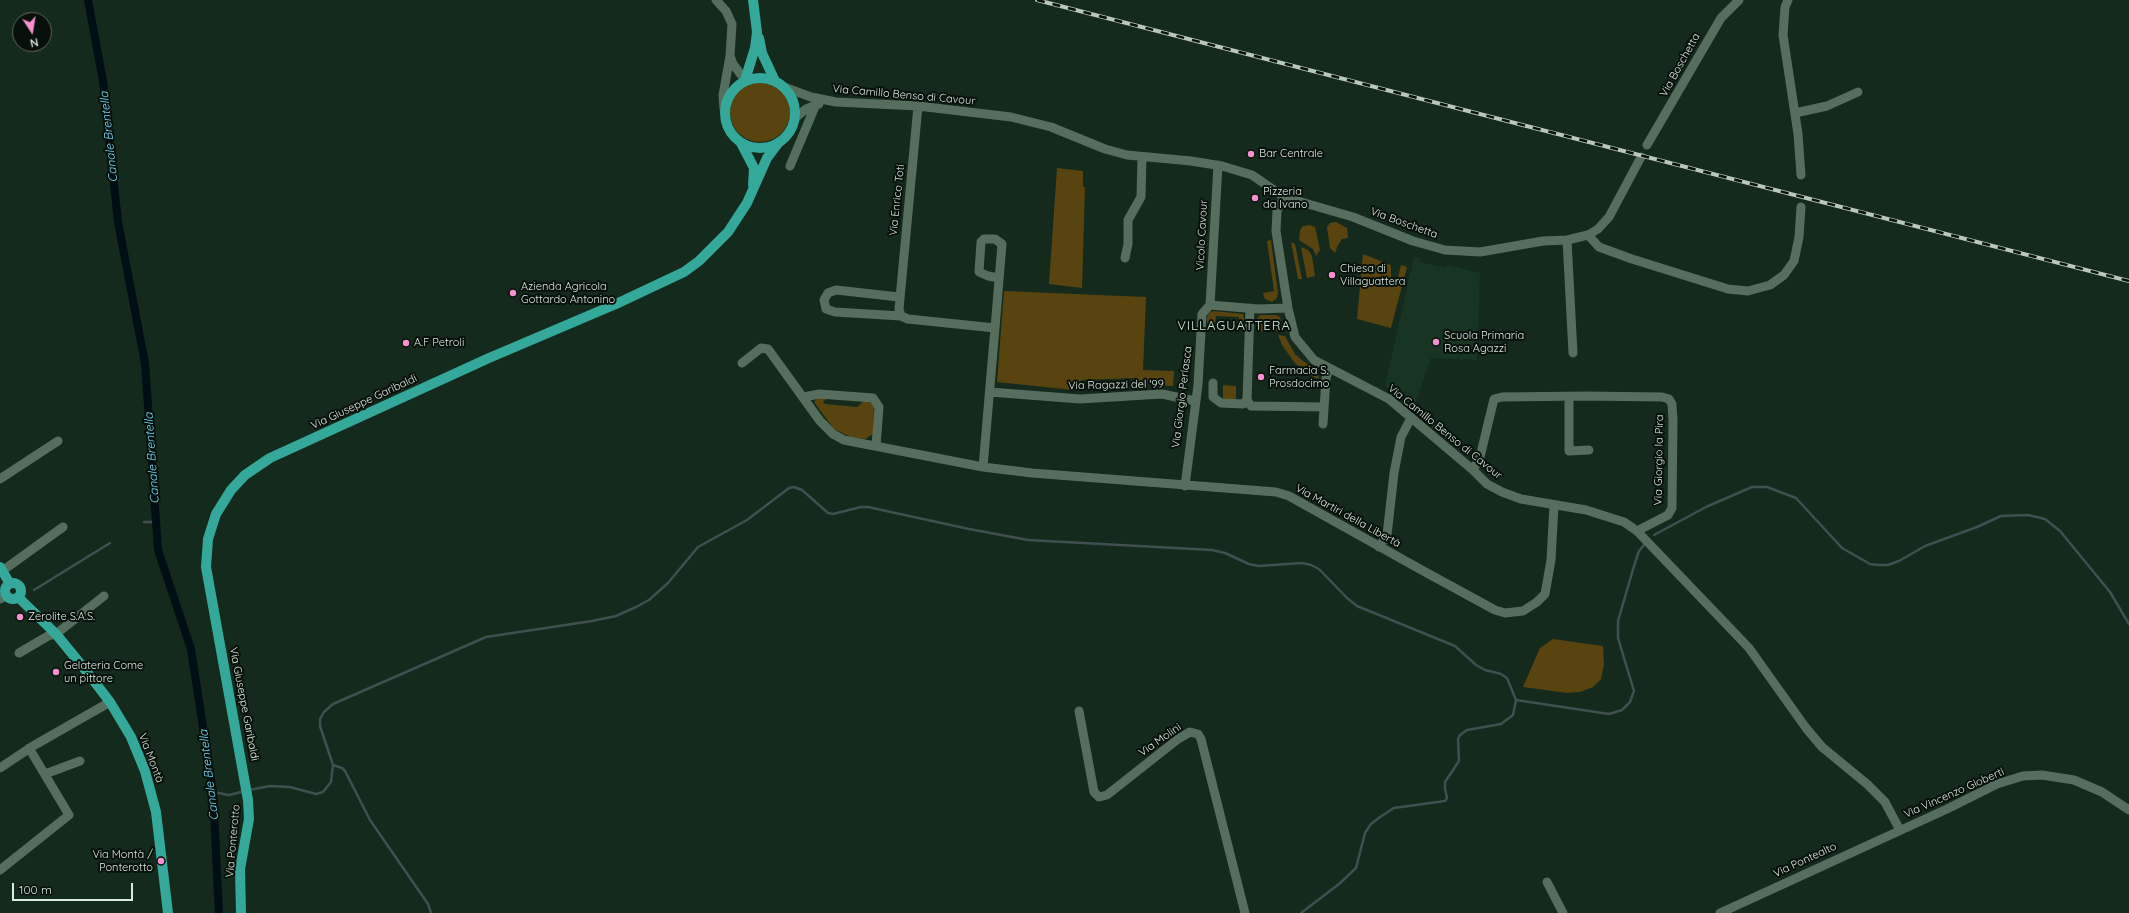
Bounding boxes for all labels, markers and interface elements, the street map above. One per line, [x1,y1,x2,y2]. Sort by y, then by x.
north arrow [12,12,52,52]
street label: Via Boschetta [1657,31,1703,99]
text: N [29,35,40,50]
street label: Via Camillo Benso di Cavour [832,82,976,108]
water label: Canale Brentella [97,91,121,183]
place label: Bar Centrale [1259,147,1323,161]
marker: Bar Centrale [1246,149,1256,159]
street label: Via Enrico Toti [887,164,907,236]
place label: Pizzeria da Ivano [1263,185,1308,211]
marker: Pizzeria da Ivano [1250,193,1260,203]
street label: Vicolo Cavour [1194,199,1210,271]
street label: Via Boschetta [1369,205,1439,241]
place label: Chiesa di Villaguattera [1340,262,1405,288]
marker: Chiesa di Villaguattera [1327,270,1337,280]
place label: Azienda Agricola Gottardo Antonino [521,280,615,306]
marker: Azienda Agricola Gottardo Antonino [508,288,518,298]
district label: VILLAGUATTERA [1177,318,1291,334]
place label: Scuola Primaria Rosa Agazzi [1444,329,1524,355]
place label: A.F Petroli [414,336,464,350]
marker: Scuola Primaria Rosa Agazzi [1431,337,1441,347]
marker: A.F Petroli [401,338,411,348]
street label: Via Giorgio Perlasca [1169,345,1195,449]
place label: Farmacia S. Prosdocimo [1269,364,1329,390]
street label: Via Giuseppe Garibaldi [309,372,419,432]
marker: Farmacia S. Prosdocimo [1256,372,1266,382]
street label: Via Ragazzi del '99 [1068,378,1164,392]
street label: Via Camillo Benso di Cavour [1385,382,1505,482]
water label: Canale Brentella [142,412,162,504]
street label: Via Giorgio la Pira [1652,414,1666,506]
street label: Via Martiri della Libertà [1293,482,1403,550]
place label: Zerolite S.A.S. [28,610,95,624]
marker: Zerolite S.A.S. [15,612,25,622]
street label: Via Giuseppe Garibaldi [227,646,261,762]
place label: Gelateria Come un pittore [64,659,143,685]
marker: Gelateria Come un pittore [51,667,61,677]
street label: Via Molini [1136,721,1184,759]
water label: Canale Brentella [196,729,222,821]
street label: Via Montà [136,731,166,785]
street label: Via Vincenzo Gioberti [1902,765,2006,821]
street label: Via Ponterotto [223,804,243,878]
street label: Via Pontealto [1771,840,1839,880]
place label: Via Montà / Ponterotto [92,848,153,874]
marker: Via Montà / Ponterotto [156,856,166,866]
scale bar [14,875,135,901]
text: 100 m [19,882,52,897]

